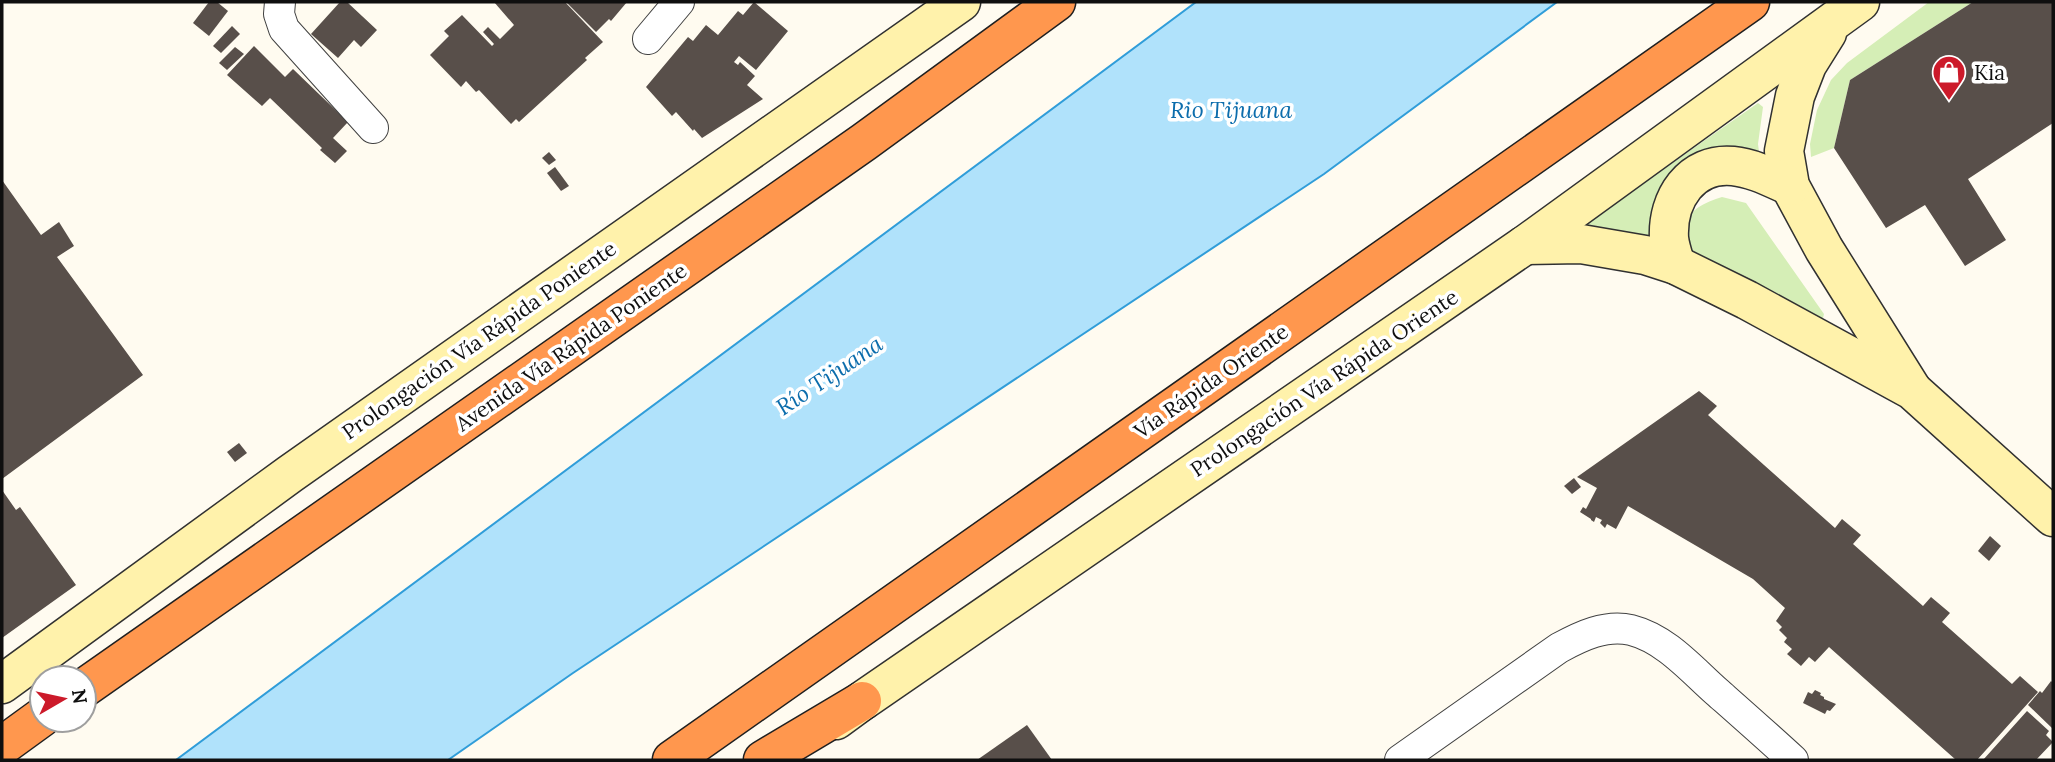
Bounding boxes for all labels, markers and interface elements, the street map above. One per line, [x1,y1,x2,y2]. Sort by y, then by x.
shop icon: Kia [1930,53,1968,102]
place label: Kia [1974,59,2005,86]
water label: Rio Tijuana [1170,95,1292,124]
street label: Prolongación Vía Rápida Poniente [337,235,621,445]
street label: Avenida Vía Rápida Poniente [449,257,692,438]
street label: Prolongación Vía Rápida Oriente [1185,283,1463,483]
street label: Vía Rápida Oriente [1128,318,1293,445]
water label: Río Tijuana [770,329,888,421]
north arrow [28,664,98,734]
text: N [67,687,93,706]

